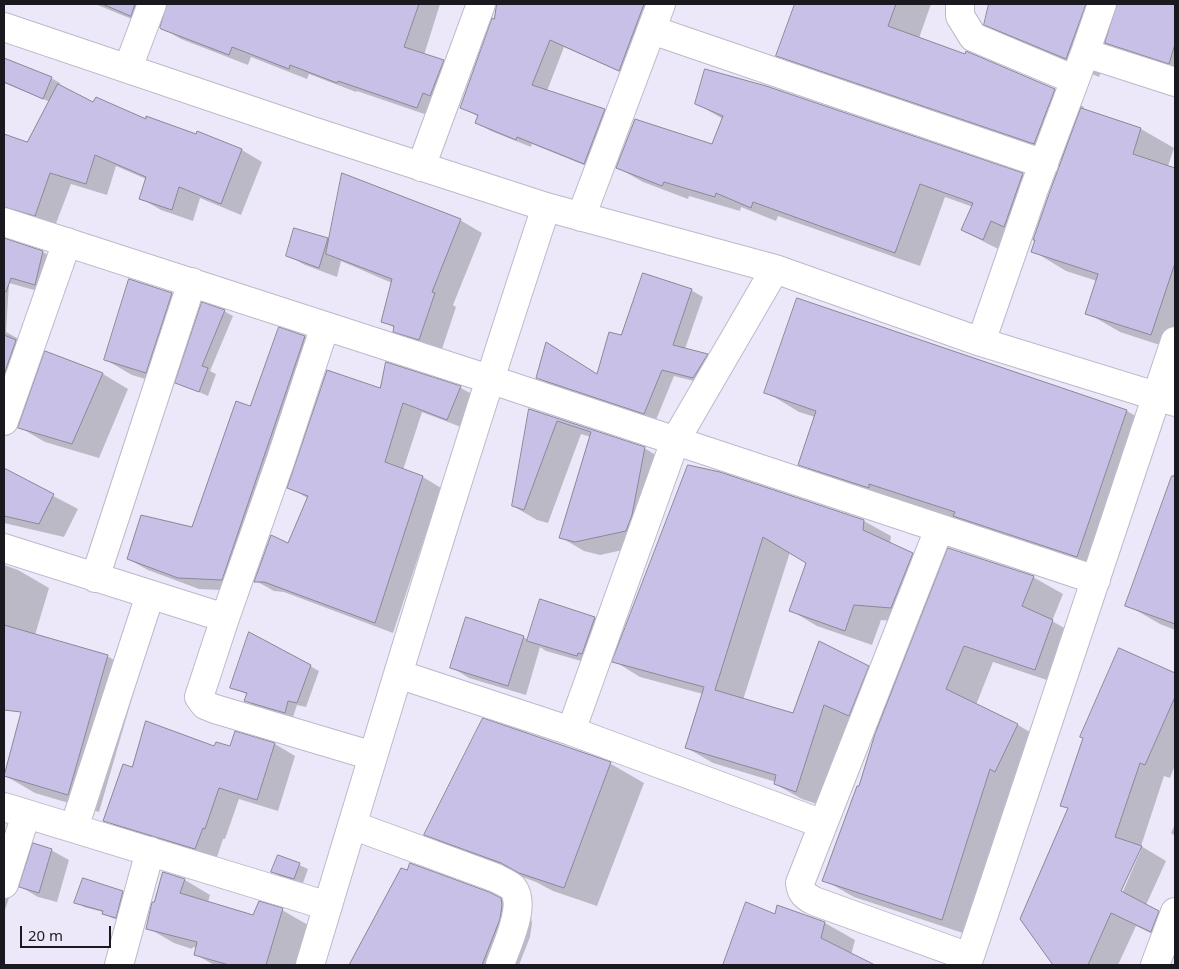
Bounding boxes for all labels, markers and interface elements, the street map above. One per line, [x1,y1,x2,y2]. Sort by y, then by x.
scale bar [22,916,114,948]
text: 20 m [28,925,63,945]

